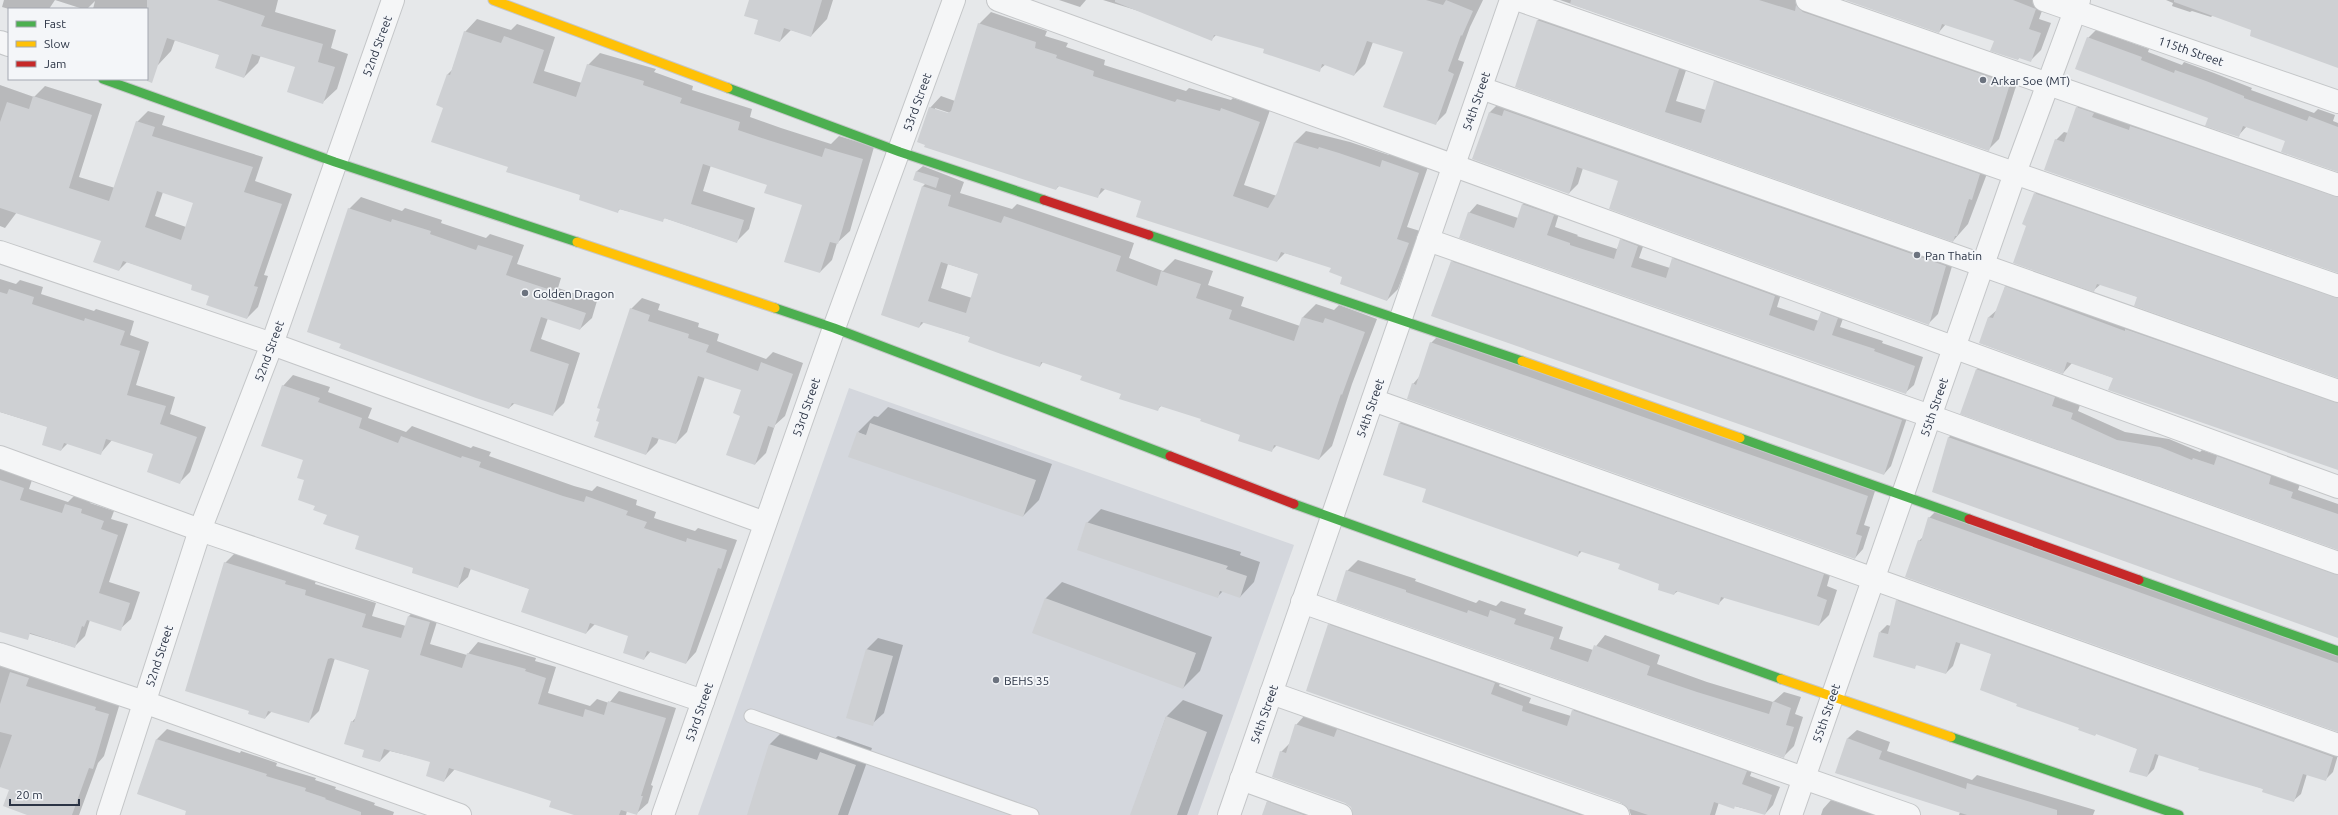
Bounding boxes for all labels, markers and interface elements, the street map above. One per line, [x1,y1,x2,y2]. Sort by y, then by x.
legend [8,8,148,80]
street label: 52nd Street [360,14,394,78]
text: Fast [44,17,66,30]
street label: 115th Street [2157,34,2226,68]
text: Slow [44,37,70,50]
text: Jam [44,57,66,70]
street label: 54th Street [1460,70,1492,132]
street label: 53rd Street [900,71,934,133]
place label: Arkar Soe (MT) [1991,74,2070,88]
marker: Arkar Soe (MT) [1978,75,1988,85]
place label: Pan Thatin [1925,249,1982,262]
marker: Pan Thatin [1912,250,1922,260]
place label: Golden Dragon [533,287,614,300]
marker: Golden Dragon [520,288,530,298]
street label: 52nd Street [252,319,286,383]
street label: 53rd Street [790,376,822,438]
street label: 55th Street [1918,376,1950,438]
street label: 54th Street [1354,377,1386,439]
street label: 52nd Street [143,623,175,688]
place label: BEHS 35 [1004,674,1049,687]
marker: BEHS 35 [991,675,1001,685]
street label: 53rd Street [683,681,715,743]
street label: 55th Street [1810,682,1842,744]
street label: 54th Street [1248,683,1280,745]
scale bar [10,781,79,807]
text: 20 m [16,788,43,801]

